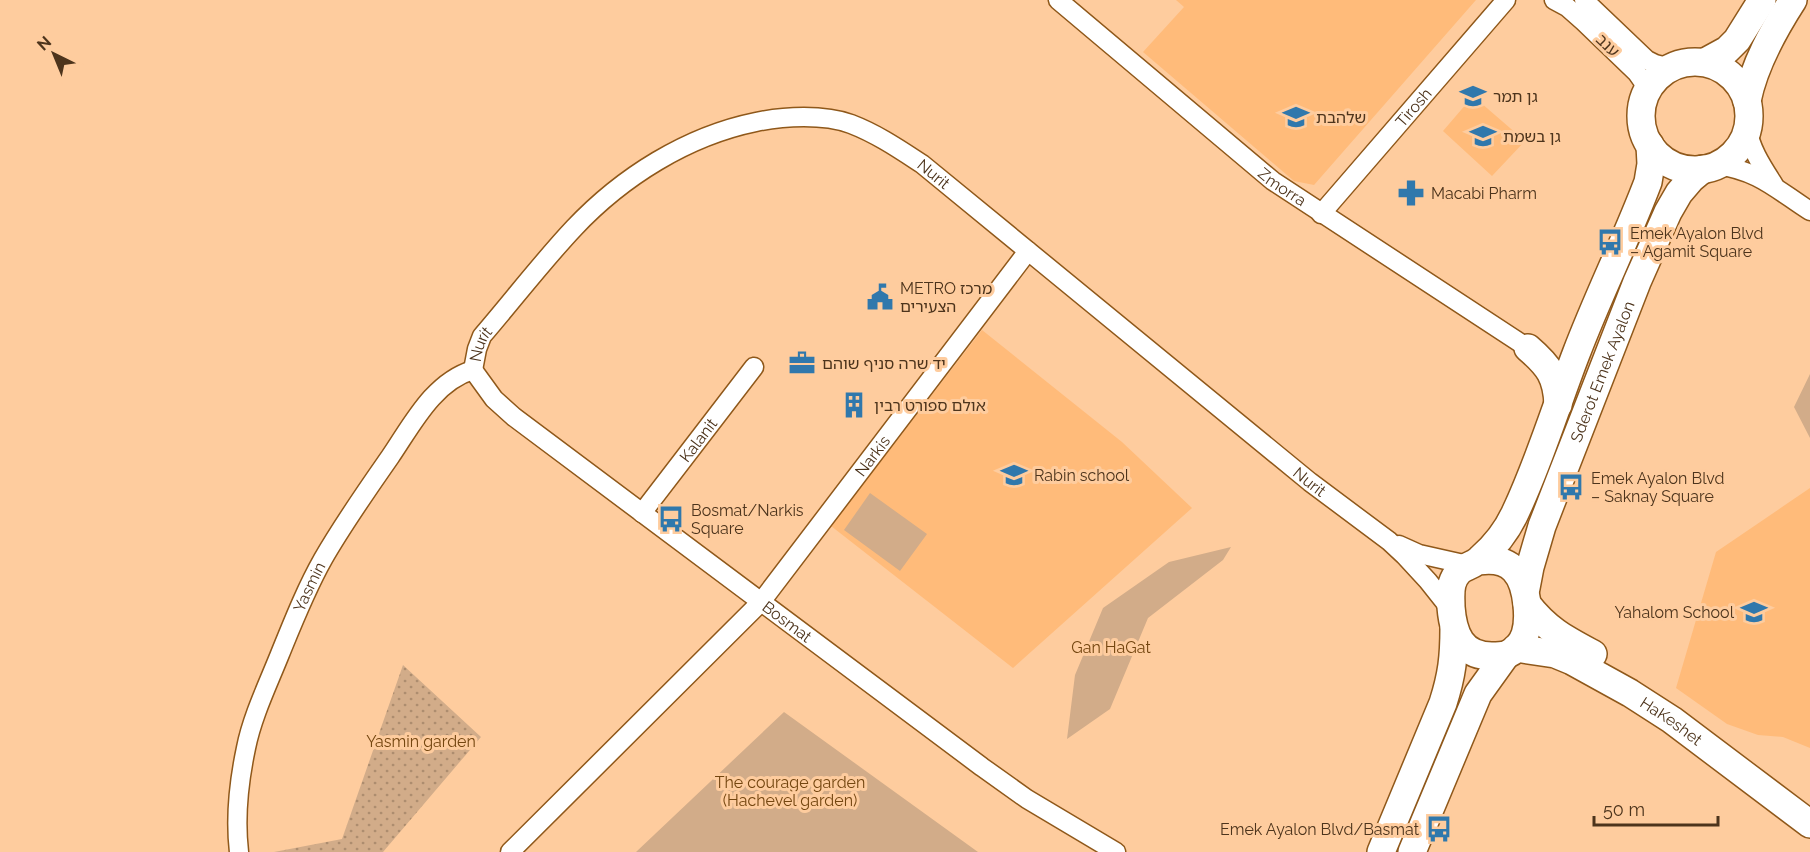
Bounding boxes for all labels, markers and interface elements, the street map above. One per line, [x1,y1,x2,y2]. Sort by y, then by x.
north arrow [24,24,84,84]
street label: ענב [1592,30,1623,61]
text: N [33,32,55,55]
school or university icon: גן תמר [1458,81,1488,111]
street label: Tirosh [1392,84,1436,131]
place label: גן תמר [1493,87,1538,106]
school or university icon: שלהבת [1281,102,1311,132]
place label: שלהבת [1316,108,1366,127]
school or university icon: גן בשמת [1468,121,1498,151]
place label: גן בשמת [1503,127,1561,146]
street label: Nurit [913,155,954,193]
street label: Zmorra [1254,164,1310,210]
pharmacy icon: Macabi Pharm [1396,178,1426,208]
place label: Macabi Pharm [1431,184,1537,203]
place label: Emek Ayalon Blvd – Agamit Square [1630,224,1764,261]
bus stop icon: Emek Ayalon Blvd – Agamit Square [1595,227,1625,257]
place label: METRO מרכז הצעירים [900,279,992,316]
public building icon: METRO מרכז הצעירים [865,282,895,312]
street label: Sderot Emek Ayalon [1567,298,1639,445]
street label: Nurit [466,322,496,363]
office icon: יד שרה סניף שוהם [787,348,817,378]
place label: יד שרה סניף שוהם [822,354,946,373]
building icon: אולם ספורט רבין [839,390,869,420]
place label: אולם ספורט רבין [874,396,986,415]
street label: Kalanit [676,414,722,466]
street label: Narkis [851,432,894,480]
school or university icon: Rabin school [999,460,1029,490]
street label: Nurit [1289,463,1330,501]
place label: Rabin school [1034,466,1130,485]
place label: Emek Ayalon Blvd – Saknay Square [1591,469,1725,506]
bus stop icon: Emek Ayalon Blvd – Saknay Square [1556,472,1586,502]
place label: Bosmat/Narkis Square [691,501,804,538]
bus stop icon: Bosmat/Narkis Square [656,504,686,534]
street label: Yasmin [290,559,330,615]
street label: Bosmat [759,597,816,647]
school or university icon: Yahalom School [1739,597,1769,627]
place label: Yahalom School [1614,603,1735,622]
park label: Gan HaGat [1071,638,1151,657]
street label: HaKeshet [1637,693,1706,750]
park label: Yasmin garden [366,732,476,751]
park label: The courage garden (Hachevel garden) [715,773,865,810]
scale bar [1594,789,1718,827]
text: 50 m [1603,799,1645,820]
bus stop icon: Emek Ayalon Blvd/Basmat [1424,814,1454,844]
place label: Emek Ayalon Blvd/Basmat [1220,820,1420,839]

